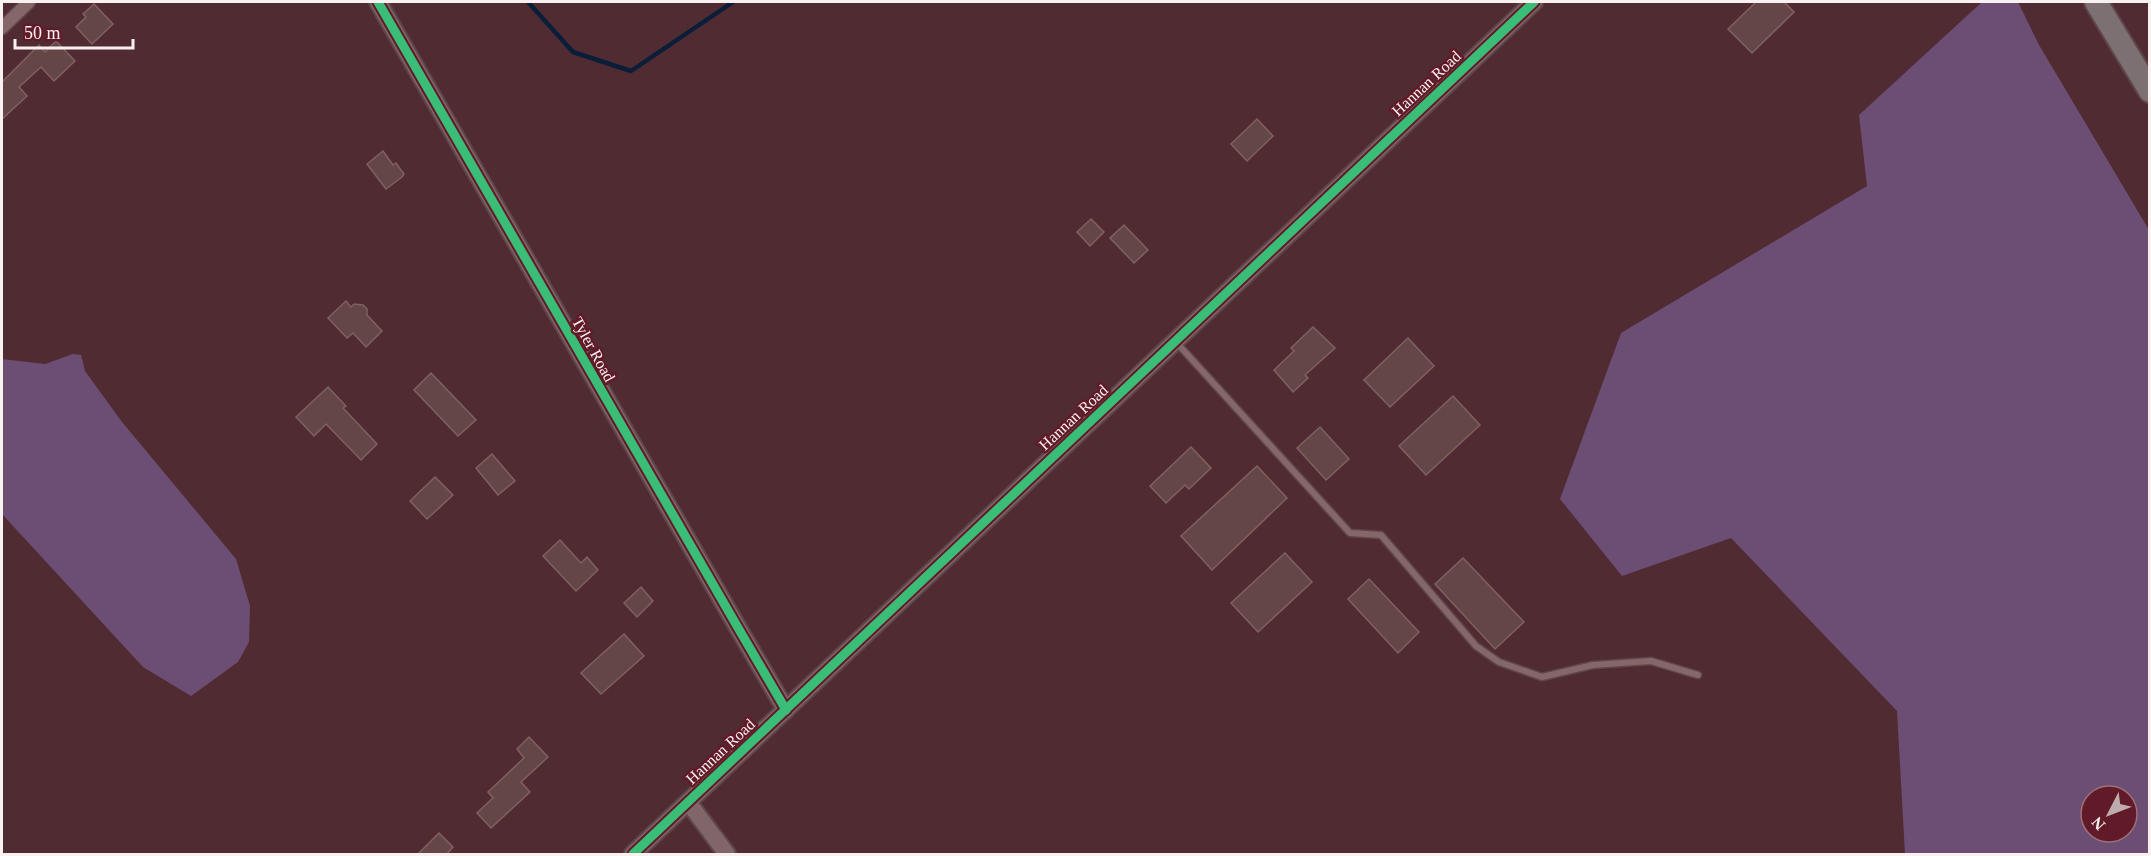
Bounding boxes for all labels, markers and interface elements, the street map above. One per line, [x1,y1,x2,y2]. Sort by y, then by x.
scale bar [15,12,134,50]
text: 50 m [24,23,61,43]
street label: Hannan Road [1389,47,1464,119]
street label: Tyler Road [568,314,618,385]
street label: Hannan Road [1036,381,1111,453]
street label: Hannan Road [683,715,758,787]
north arrow [2079,784,2139,844]
text: N [2088,813,2108,834]

